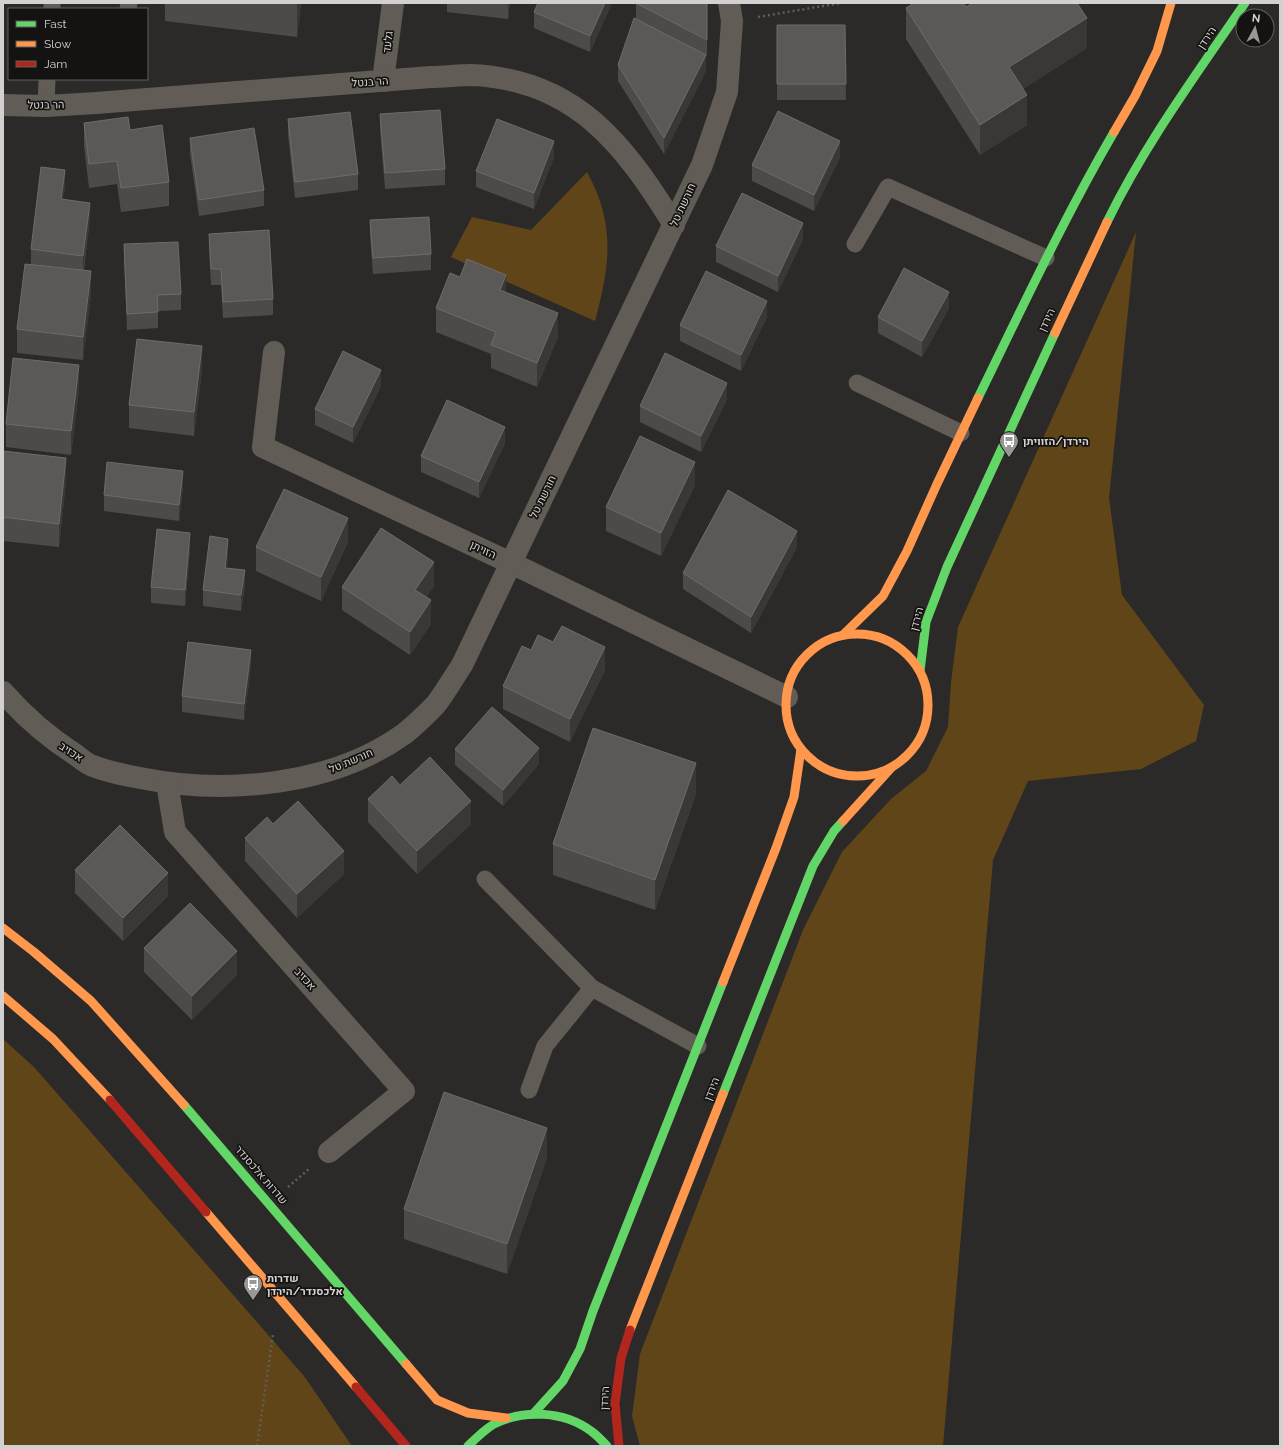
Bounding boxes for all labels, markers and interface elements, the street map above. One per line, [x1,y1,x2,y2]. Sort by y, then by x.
legend [8,8,148,80]
north arrow [1235,8,1275,48]
text: N [1251,12,1261,26]
text: Fast [44,17,67,31]
street label: הירדן [1195,24,1219,52]
street label: גלעד [380,30,396,54]
text: Slow [44,37,71,51]
text: Jam [44,57,67,71]
street label: הר בנטל [351,74,389,90]
street label: הר בנטל [27,98,65,112]
street label: חורשת טל [667,181,699,229]
street label: הירדן [1036,306,1058,334]
bus stop icon: הירדן/הזוויתן [998,430,1020,458]
place label: הירדן/הזוויתן [1023,435,1089,448]
street label: חורשת טל [527,473,559,521]
street label: הזויתן [468,538,498,562]
street label: הירדן [908,606,926,632]
street label: אכזיב [57,739,85,765]
street label: חורשת טל [327,746,375,776]
street label: אכזיב [291,965,319,993]
street label: הירדן [701,1075,723,1103]
street label: שדרות אלכסנדר [232,1143,290,1207]
place label: שדרות אלכסנדר/הירדן [267,1272,343,1298]
bus stop icon: שדרות אלכסנדר/הירדן [242,1273,264,1301]
street label: הירדן [598,1386,612,1410]

